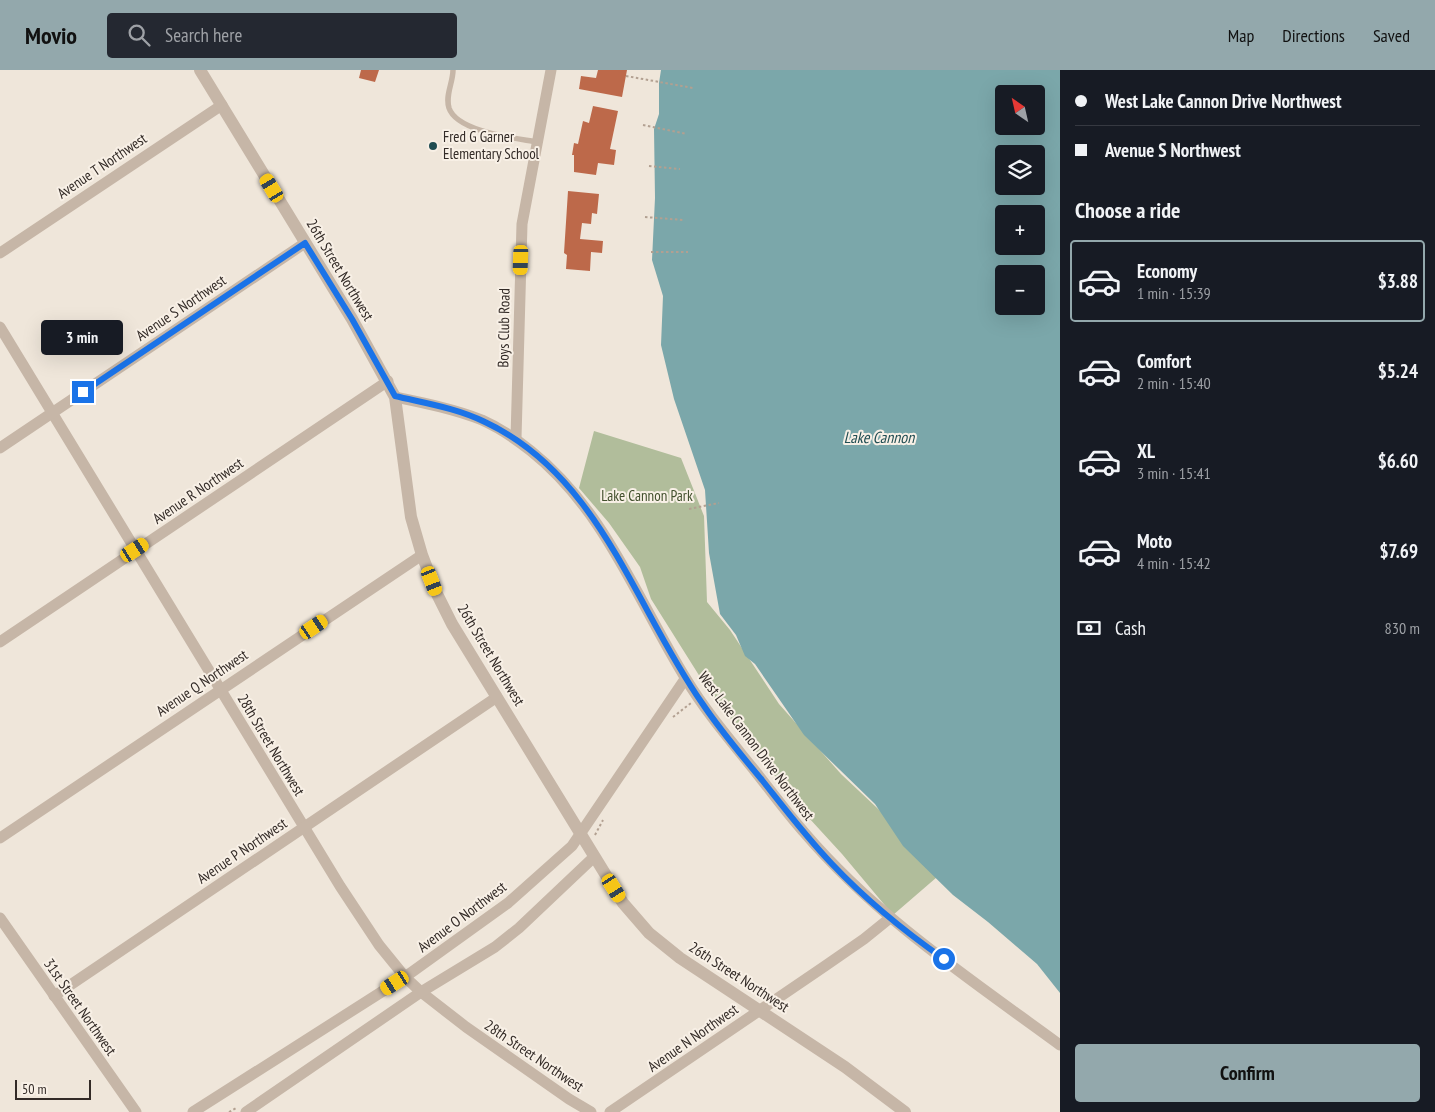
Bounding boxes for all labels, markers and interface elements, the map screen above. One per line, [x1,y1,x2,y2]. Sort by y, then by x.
search box [107,13,457,58]
text: Movio [25,20,77,51]
icon: search [125,21,153,49]
text: Search here [165,23,242,47]
text: Map [1228,24,1254,47]
text: Directions [1282,24,1345,47]
text: Saved [1373,24,1410,47]
north arrow [995,85,1045,135]
map controls [995,85,1045,315]
text: West Lake Cannon Drive Northwest [1105,89,1341,113]
place label: Fred G Garner Elementary School [443,127,540,163]
street label: Avenue T Northwest [53,129,150,203]
text: Avenue S Northwest [1105,138,1241,162]
marker: Fred G Garner Elementary School [427,140,439,152]
button: layers [995,145,1045,195]
car [257,171,286,205]
text: Choose a ride [1075,196,1180,224]
button: + [995,205,1045,255]
street label: 26th Street Northwest [303,215,378,324]
car [512,245,529,275]
icon: car [1077,259,1122,304]
text: Economy [1137,259,1197,283]
button: − [995,265,1045,315]
text: $3.88 [1378,269,1418,293]
street label: Avenue S Northwest [132,270,229,345]
text: 1 min · 15:39 [1137,283,1211,303]
street label: Boys Club Road [493,288,514,368]
callout: 3 min [42,320,124,354]
text: 3 min [66,327,98,347]
icon: car [1077,349,1122,394]
text: Comfort [1137,349,1191,373]
text: $5.24 [1378,359,1418,383]
text: 2 min · 15:40 [1137,373,1211,393]
route end [72,381,94,403]
water label: Lake Cannon [844,427,915,447]
icon: car [1077,439,1122,484]
text: XL [1137,439,1155,463]
text: $6.60 [1378,449,1418,473]
street label: Avenue R Northwest [149,453,247,528]
text: 3 min · 15:41 [1137,463,1211,483]
park label: Lake Cannon Park [601,486,693,505]
icon: car [1077,529,1122,574]
text: Moto [1137,529,1172,553]
car [118,536,151,564]
text: $7.69 [1380,539,1418,563]
text: 4 min · 15:42 [1137,553,1211,573]
car [419,564,444,598]
street label: 26th Street Northwest [454,600,529,709]
car [297,612,330,642]
icon: cash [1075,614,1103,642]
text: Cash [1115,616,1146,640]
text: 830 m [1385,618,1420,638]
street label: Avenue Q Northwest [152,645,251,720]
street label: West Lake Cannon Drive Northwest [694,667,819,824]
street label: 28th Street Northwest [234,690,309,799]
street label: Avenue P Northwest [193,814,290,888]
car [599,871,628,905]
street label: Avenue O Northwest [413,877,510,956]
street label: 26th Street Northwest [686,937,793,1016]
route start [933,948,955,970]
street label: 31st Street Northwest [40,955,121,1059]
car [378,969,411,997]
street label: Avenue N Northwest [644,999,742,1076]
street label: 28th Street Northwest [481,1015,587,1096]
button: Confirm [1075,1044,1420,1102]
scale bar [15,1077,91,1100]
text: 50 m [22,1080,47,1098]

